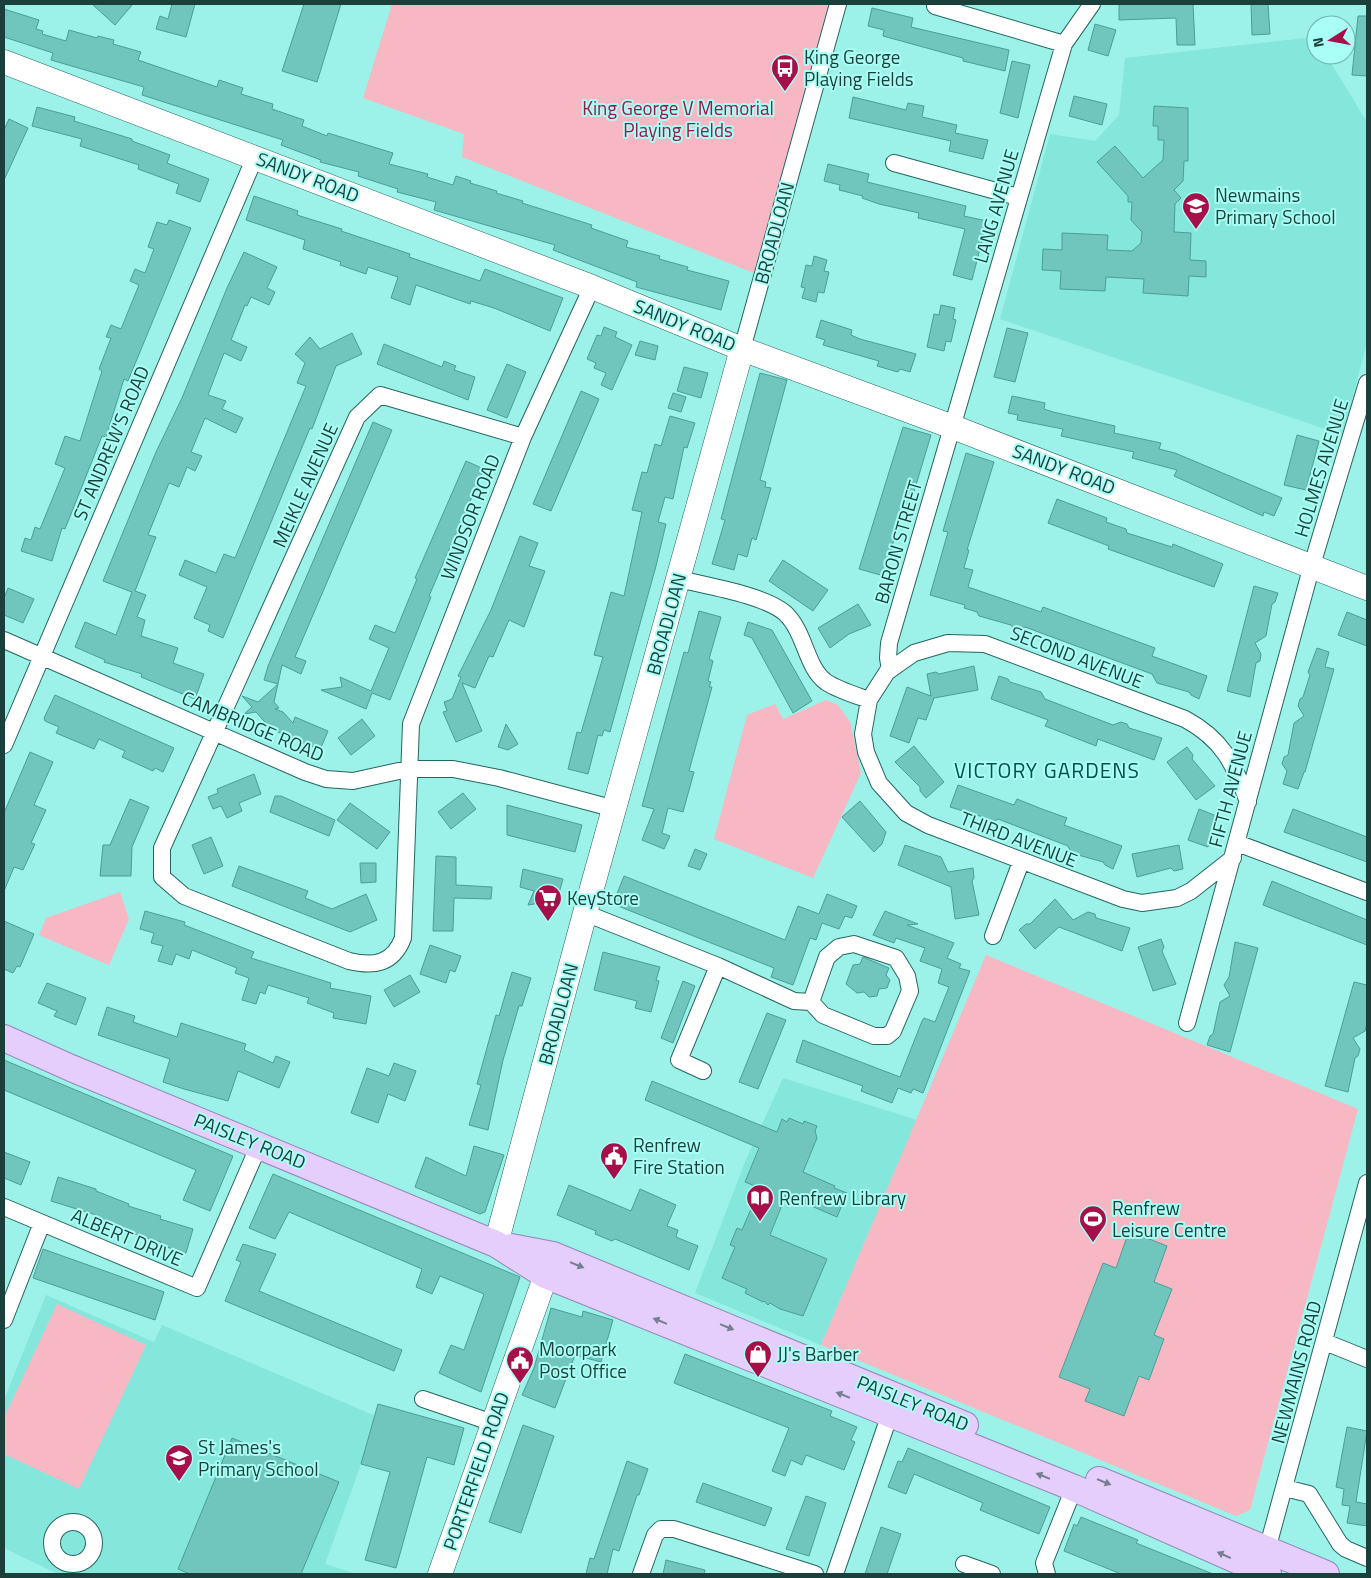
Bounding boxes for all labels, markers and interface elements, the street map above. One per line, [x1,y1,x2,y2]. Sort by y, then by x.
north arrow [1306,15,1356,65]
text: N [1307,36,1329,49]
place label: King George Playing Fields [804,42,914,93]
bus stop icon: King George Playing Fields [770,53,800,92]
park label: King George V Memorial Playing Fields [582,93,774,144]
street label: SANDY ROAD [253,144,364,209]
street label: LANG AVENUE [965,146,1026,266]
street label: BROADLOAN [746,179,801,287]
place label: Newmains Primary School [1215,180,1336,231]
school or university icon: Newmains Primary School [1181,191,1211,230]
street label: SANDY ROAD [630,291,741,358]
street label: ST ANDREW'S ROAD [65,361,156,525]
street label: HOLMES AVENUE [1286,395,1355,541]
street label: MEIKLE AVENUE [264,418,345,552]
street label: SANDY ROAD [1009,436,1120,501]
street label: WINDSOR ROAD [432,450,507,584]
street label: BARON STREET [866,477,929,607]
street label: BROADLOAN [638,570,693,678]
street label: SECOND AVENUE [1006,618,1148,695]
street label: CAMBRIDGE ROAD [178,683,329,769]
street label: FIFTH AVENUE [1200,727,1259,850]
district label: VICTORY GARDENS [954,754,1140,786]
street label: THIRD AVENUE [956,803,1082,874]
supermarket icon: KeyStore [533,883,563,922]
place label: KeyStore [567,883,639,912]
street label: BROADLOAN [530,960,585,1068]
street label: PAISLEY ROAD [190,1105,311,1176]
place label: Renfrew Fire Station [633,1130,725,1181]
public building icon: Renfrew Fire Station [599,1141,629,1180]
library icon: Renfrew Library [745,1183,775,1222]
place label: Renfrew Library [779,1183,906,1212]
place label: Renfrew Leisure Centre [1112,1193,1226,1244]
street label: ALBERT DRIVE [67,1200,187,1273]
sports icon: Renfrew Leisure Centre [1078,1204,1108,1243]
one-way arrow [570,1261,584,1269]
street label: NEWMAINS ROAD [1262,1297,1329,1447]
one-way arrow [653,1317,667,1325]
one-way arrow [720,1323,734,1331]
place label: Moorpark Post Office [539,1334,627,1385]
shop icon: JJ's Barber [743,1339,773,1378]
place label: JJ's Barber [777,1339,859,1368]
public building icon: Moorpark Post Office [505,1345,535,1384]
street label: PAISLEY ROAD [853,1367,974,1438]
street label: PORTERFIELD ROAD [435,1388,516,1554]
one-way arrow [836,1391,850,1399]
place label: St James's Primary School [198,1432,319,1483]
school or university icon: St James's Primary School [164,1443,194,1482]
one-way arrow [1036,1471,1050,1479]
one-way arrow [1097,1478,1112,1486]
one-way arrow [1217,1550,1231,1558]

